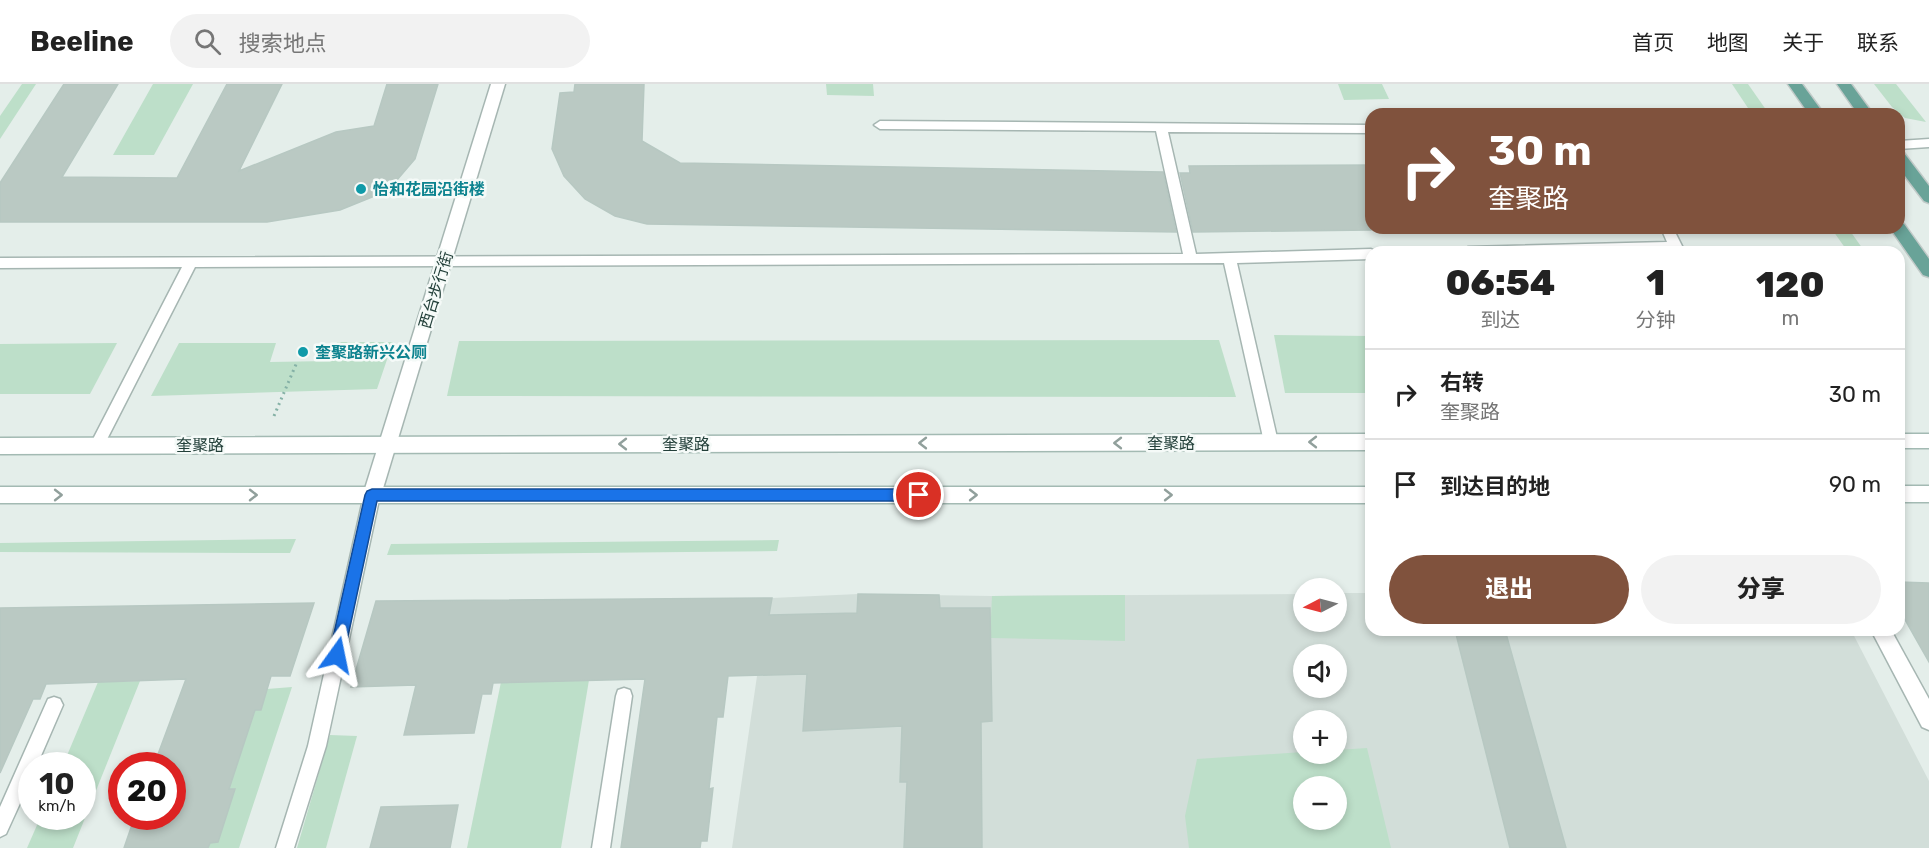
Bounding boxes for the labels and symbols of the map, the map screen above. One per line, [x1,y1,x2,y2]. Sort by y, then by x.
place label: 怡和花园沿街楼 [373,180,485,199]
marker: 怡和花园沿街楼 [354,182,368,196]
street label: 西台步行街 [415,249,457,331]
place label: 奎聚路新兴公厕 [315,343,427,362]
marker: 奎聚路新兴公厕 [296,345,310,359]
street label: 奎聚路 [1147,434,1195,453]
street label: 奎聚路 [662,435,710,454]
street label: 奎聚路 [176,436,224,455]
one-way arrow [1308,436,1317,448]
one-way arrow [918,437,927,449]
one-way arrow [1113,437,1122,449]
one-way arrow [618,438,627,450]
pin [893,469,944,520]
one-way arrow [54,489,63,501]
one-way arrow [249,489,258,501]
one-way arrow [969,489,978,501]
one-way arrow [1164,489,1173,501]
north arrow [1293,578,1347,632]
position arrow [305,623,369,687]
speed limit sign: 20 [108,752,186,830]

